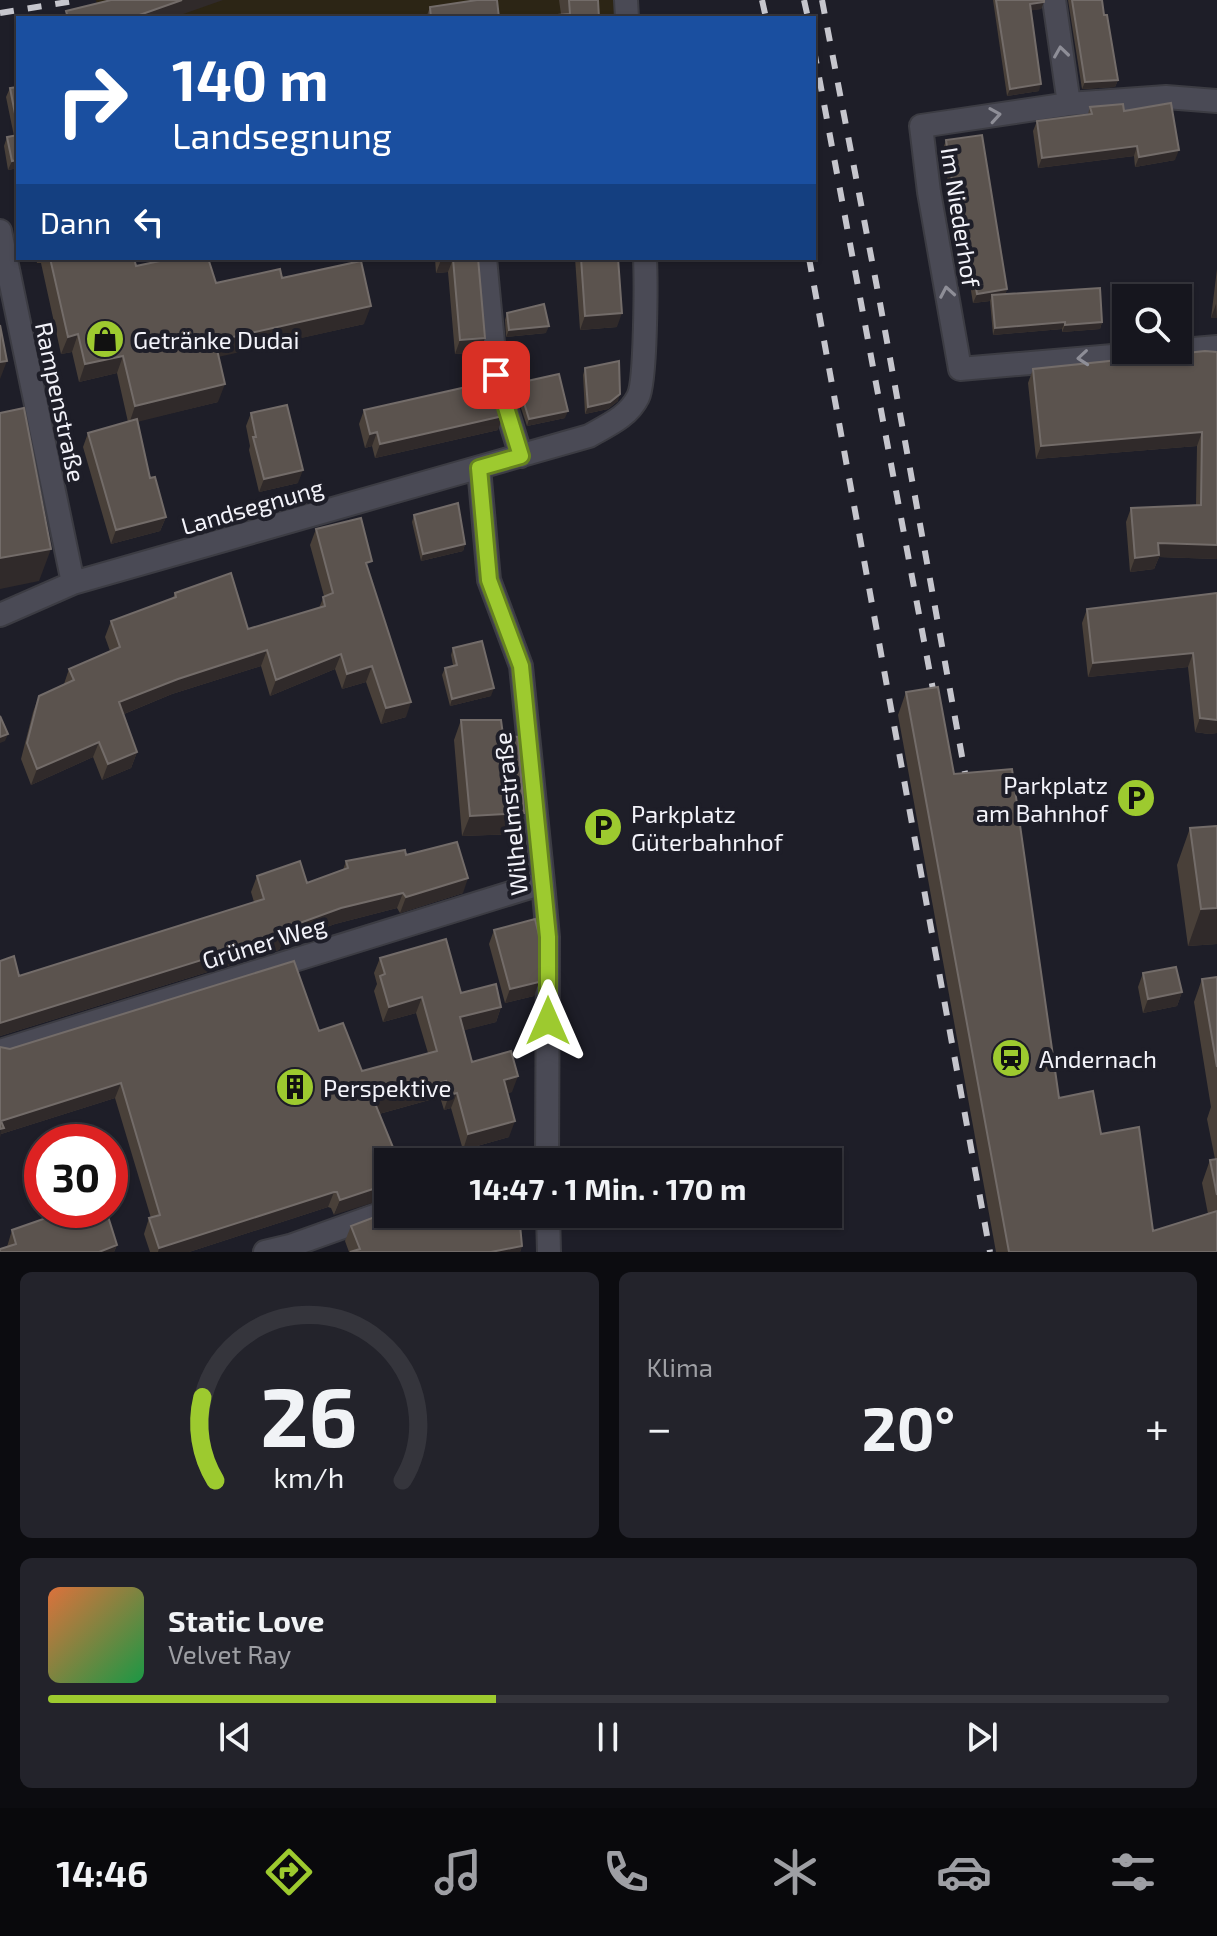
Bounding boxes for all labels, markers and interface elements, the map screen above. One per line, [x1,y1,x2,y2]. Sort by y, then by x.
text: 140 m [172,45,329,112]
one-way arrow [1053,45,1070,59]
icon: right [40,48,144,152]
one-way arrow [988,107,1002,124]
text: Landsegnung [172,113,392,156]
street label: Im Niederhof [936,145,987,290]
icon: left [127,200,171,244]
text: Dann [40,204,111,240]
map controls [1112,284,1192,364]
button: search [1112,284,1192,364]
one-way arrow [939,285,956,299]
shop icon: Getränke Dudai [84,318,126,360]
street label: Rampenstraße [30,319,92,485]
place label: Getränke Dudai [133,325,299,354]
pin [462,341,530,409]
one-way arrow [1077,349,1090,366]
icon: arrive [474,353,518,397]
street label: Landsegnung [178,472,326,540]
street label: Wilhelmstraße [487,731,533,897]
place label: Parkplatz am Bahnhof [976,770,1109,827]
parking icon: Parkplatz am Bahnhof [1115,777,1157,819]
place label: Parkplatz Güterbahnhof [631,799,784,856]
parking icon: Parkplatz Güterbahnhof [582,806,624,848]
street label: Grüner Weg [199,909,329,975]
position arrow [506,979,590,1063]
station icon: Andernach [990,1037,1032,1079]
place label: Andernach [1039,1044,1157,1073]
building icon: Perspektive [274,1066,316,1108]
place label: Perspektive [323,1073,451,1102]
speed limit sign: 30 [24,1124,128,1228]
text: 14:47 · 1 Min. · 170 m [470,1170,746,1206]
text: Klima [647,1351,713,1382]
text: 26 [261,1364,358,1464]
text: 20° [862,1391,955,1463]
text: − [647,1400,672,1453]
text: + [1145,1400,1169,1453]
text: km/h [274,1459,345,1494]
text: Static Love [168,1602,324,1638]
text: Velvet Ray [168,1638,291,1669]
icon: previous [213,1715,257,1759]
icon: pause [586,1715,630,1759]
icon: next [960,1715,1004,1759]
icon: directions [261,1844,317,1900]
icon: music [430,1844,486,1900]
icon: phone [598,1844,654,1900]
icon: climate [767,1844,823,1900]
icon: car [936,1844,992,1900]
icon: filters [1105,1844,1161,1900]
text: 14:46 [56,1851,148,1894]

